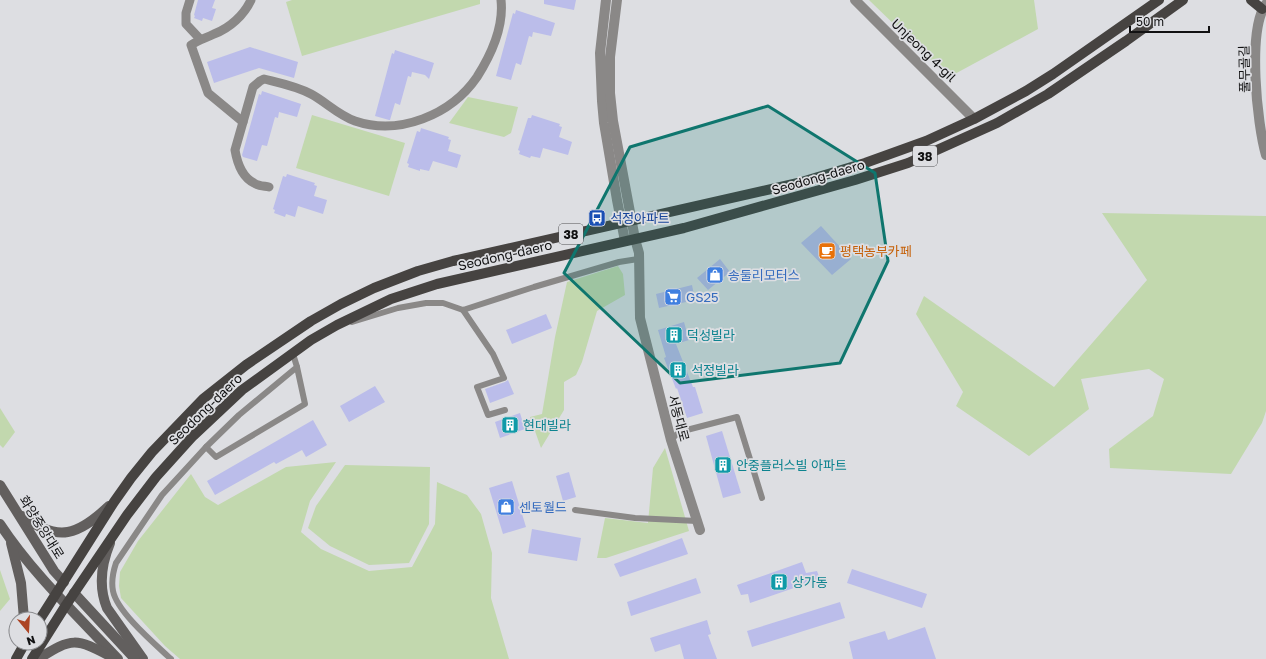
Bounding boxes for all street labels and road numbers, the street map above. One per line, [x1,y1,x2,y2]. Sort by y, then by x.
street label: Unjeong 4-gil [888,15,960,85]
street label: 풀무골길 [1236,45,1252,93]
road number: 38 [913,146,937,166]
street label: Seodong-daero [770,156,867,198]
road number: 38 [559,224,583,244]
street label: Seodong-daero [456,236,554,274]
street label: Seodong-daero [165,370,245,448]
street label: 서동대로 [665,393,693,443]
street label: 화양중앙대로 [16,492,68,562]

